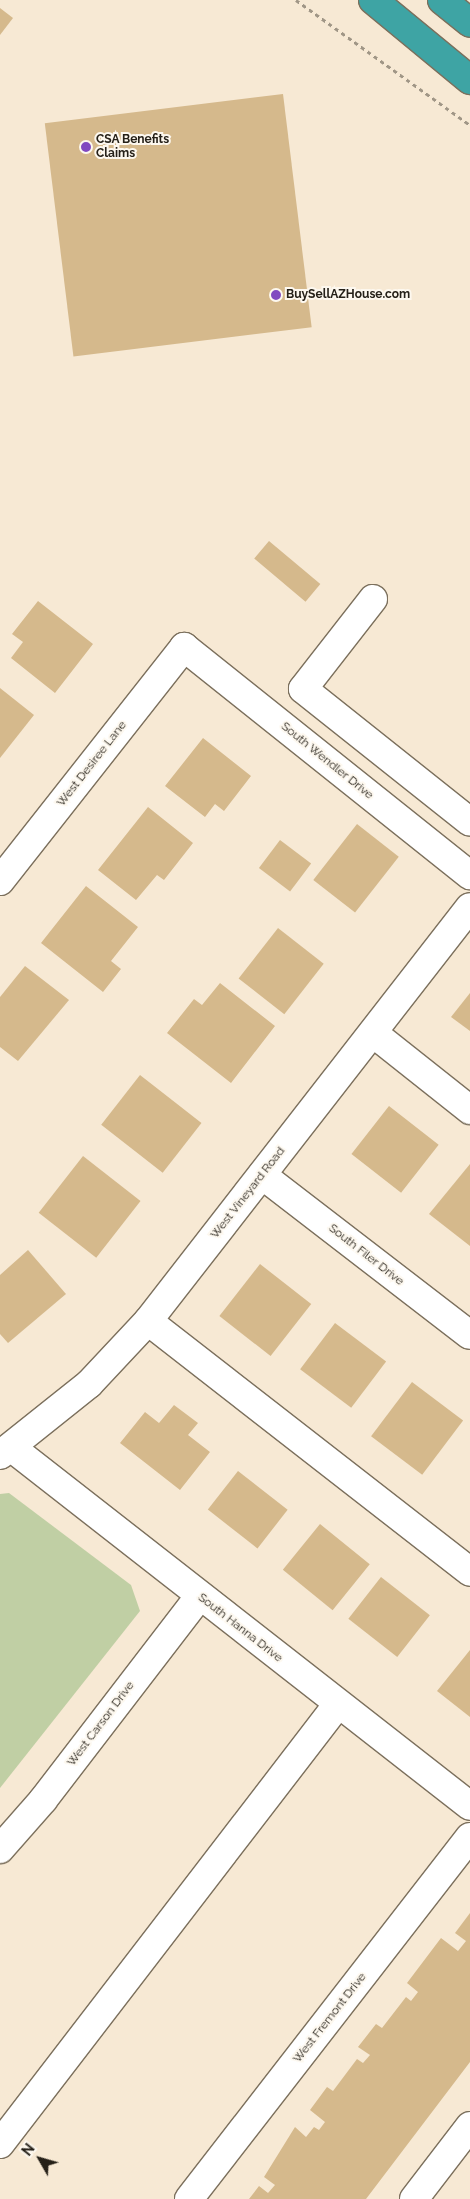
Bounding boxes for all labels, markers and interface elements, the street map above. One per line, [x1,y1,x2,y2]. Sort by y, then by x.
place label: CSA Benefits Claims [96,133,169,161]
marker: CSA Benefits Claims [80,141,92,153]
place label: BuySellAZHouse.com [286,288,410,302]
marker: BuySellAZHouse.com [270,289,282,301]
street label: West Desiree Lane [54,718,130,810]
street label: South Wendler Drive [278,719,376,803]
street label: West Vineyard Road [208,1144,288,1242]
street label: South Filer Drive [326,1221,406,1289]
street label: South Hanna Drive [195,1591,285,1665]
street label: West Carson Drive [64,1679,138,1769]
street label: West Fremont Drive [290,1970,370,2066]
north arrow [15,2134,65,2184]
text: N [19,2141,38,2159]

